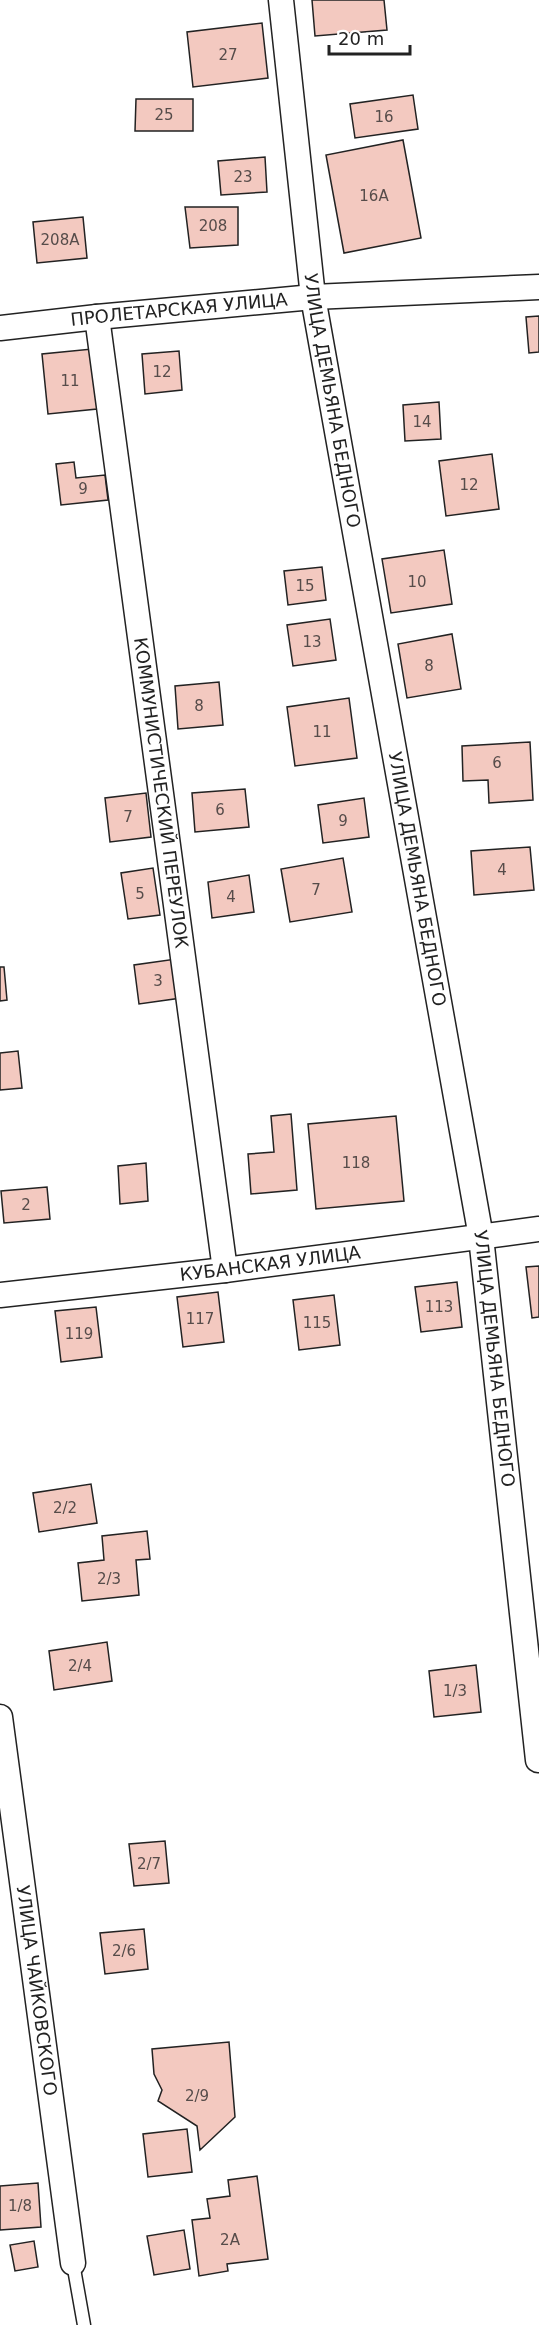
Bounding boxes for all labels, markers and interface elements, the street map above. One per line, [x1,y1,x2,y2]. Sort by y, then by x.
scale bar [329,18,410,56]
text: 20 m [338,28,384,49]
house number: 27 [218,46,238,64]
house number: 25 [154,106,174,124]
house number: 16 [374,108,394,126]
house number: 23 [233,168,253,186]
house number: 16А [359,187,389,205]
house number: 208 [199,217,227,235]
house number: 208А [41,231,80,249]
street label: УЛИЦА ДЕМЬЯНА БЕДНОГО [301,272,365,529]
street label: ПРОЛЕТАРСКАЯ УЛИЦА [69,288,289,330]
house number: 12 [152,363,172,381]
house number: 11 [60,372,80,390]
house number: 14 [412,413,432,431]
house number: 12 [459,476,479,494]
house number: 9 [78,480,88,498]
house number: 10 [407,573,427,591]
house number: 15 [295,577,315,595]
house number: 13 [302,633,322,651]
street label: КОММУНИСТИЧЕСКИЙ ПЕРЕУЛОК [130,636,193,950]
house number: 8 [424,657,434,675]
house number: 8 [194,697,204,715]
house number: 11 [312,723,332,741]
street label: УЛИЦА ДЕМЬЯНА БЕДНОГО [384,750,451,1008]
house number: 6 [492,754,502,772]
house number: 6 [215,801,225,819]
house number: 7 [123,808,133,826]
house number: 9 [338,812,348,830]
house number: 4 [497,861,507,879]
house number: 7 [311,881,321,899]
house number: 5 [135,885,145,903]
house number: 4 [226,888,236,906]
house number: 3 [153,972,163,990]
house number: 118 [342,1154,370,1172]
house number: 2 [21,1196,31,1214]
street label: УЛИЦА ДЕМЬЯНА БЕДНОГО [470,1228,519,1488]
street label: КУБАНСКАЯ УЛИЦА [179,1241,363,1285]
house number: 113 [425,1298,453,1316]
house number: 117 [186,1310,214,1328]
house number: 115 [303,1314,331,1332]
house number: 119 [65,1325,93,1343]
house number: 2/2 [53,1499,77,1517]
house number: 2/3 [97,1570,121,1588]
house number: 2/4 [68,1657,92,1675]
house number: 1/3 [443,1682,467,1700]
house number: 2/7 [137,1855,161,1873]
street label: УЛИЦА ЧАЙКОВСКОГО [13,1884,62,2097]
house number: 2/6 [112,1942,136,1960]
house number: 2/9 [185,2087,209,2105]
house number: 1/8 [8,2197,32,2215]
house number: 2А [220,2231,241,2249]

